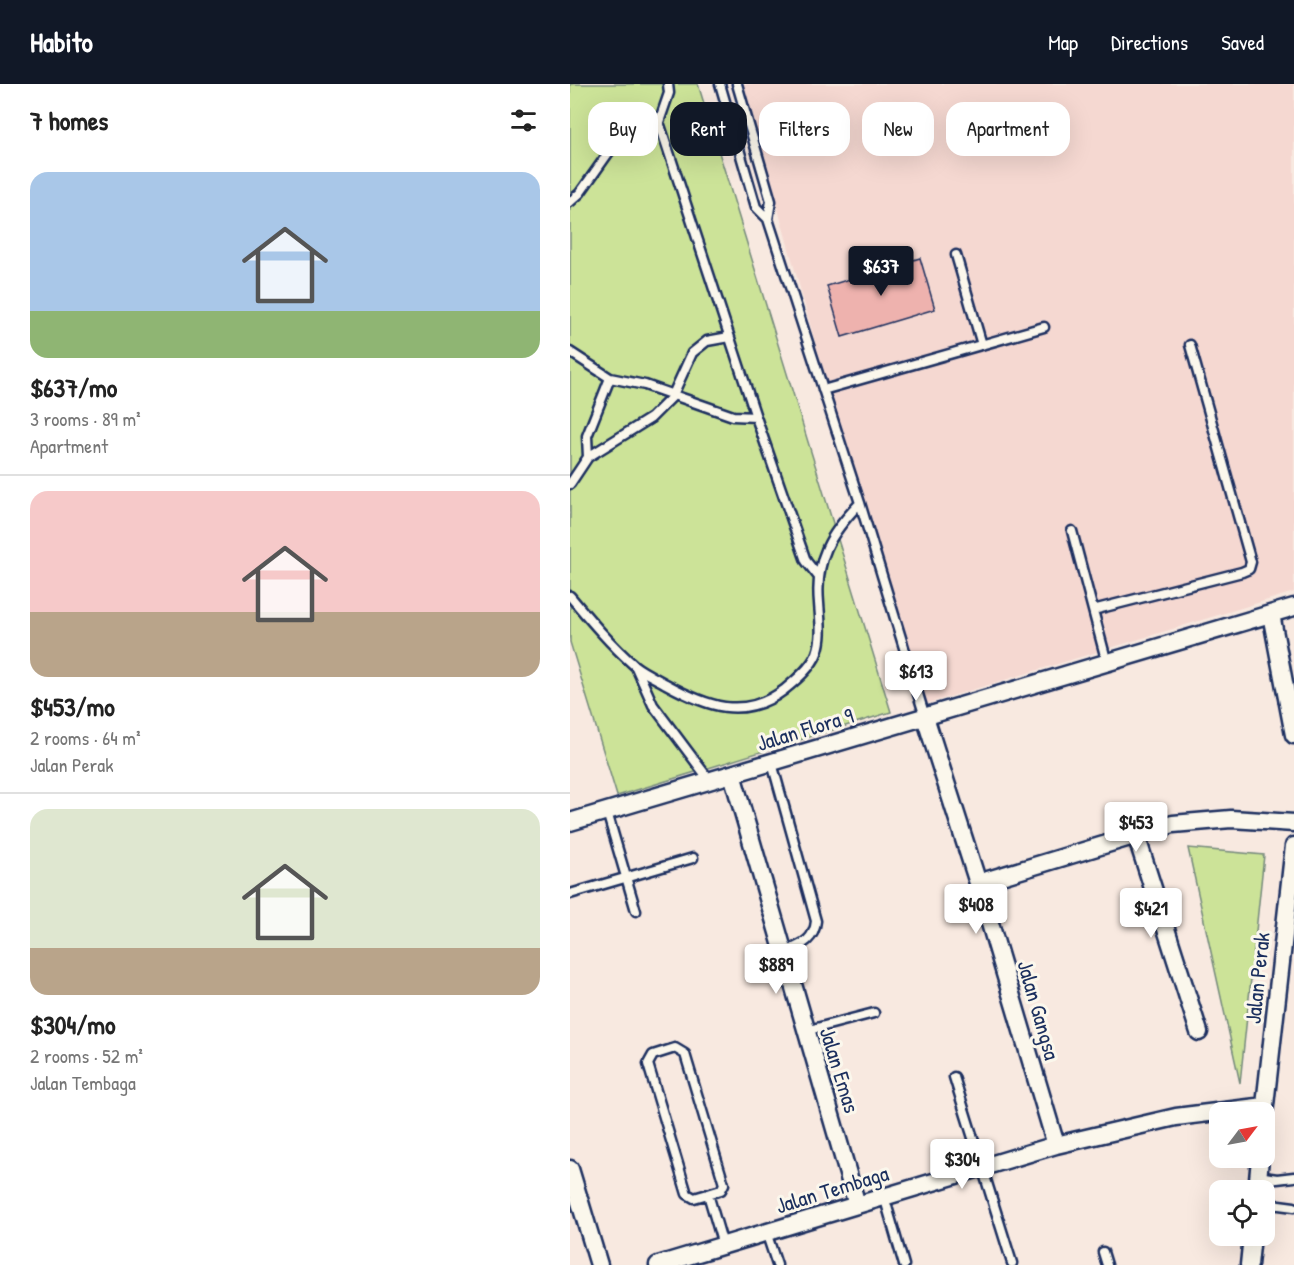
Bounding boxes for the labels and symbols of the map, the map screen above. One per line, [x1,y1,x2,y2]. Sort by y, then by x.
pin: $637 [845,246,917,297]
pin: $613 [880,651,952,702]
street label: Jalan Flora 9 [753,700,857,758]
pin: $453 [1100,802,1172,853]
pin: $408 [940,884,1012,935]
pin: $421 [1115,888,1187,939]
street label: Jalan Perak [1237,931,1277,1025]
pin: $889 [740,944,812,995]
street label: Jalan Gangsa [1010,957,1068,1064]
street label: Jalan Emas [813,1024,867,1116]
north arrow [1209,1102,1275,1168]
pin: $304 [926,1139,998,1190]
street label: Jalan Tembaga [772,1158,892,1220]

